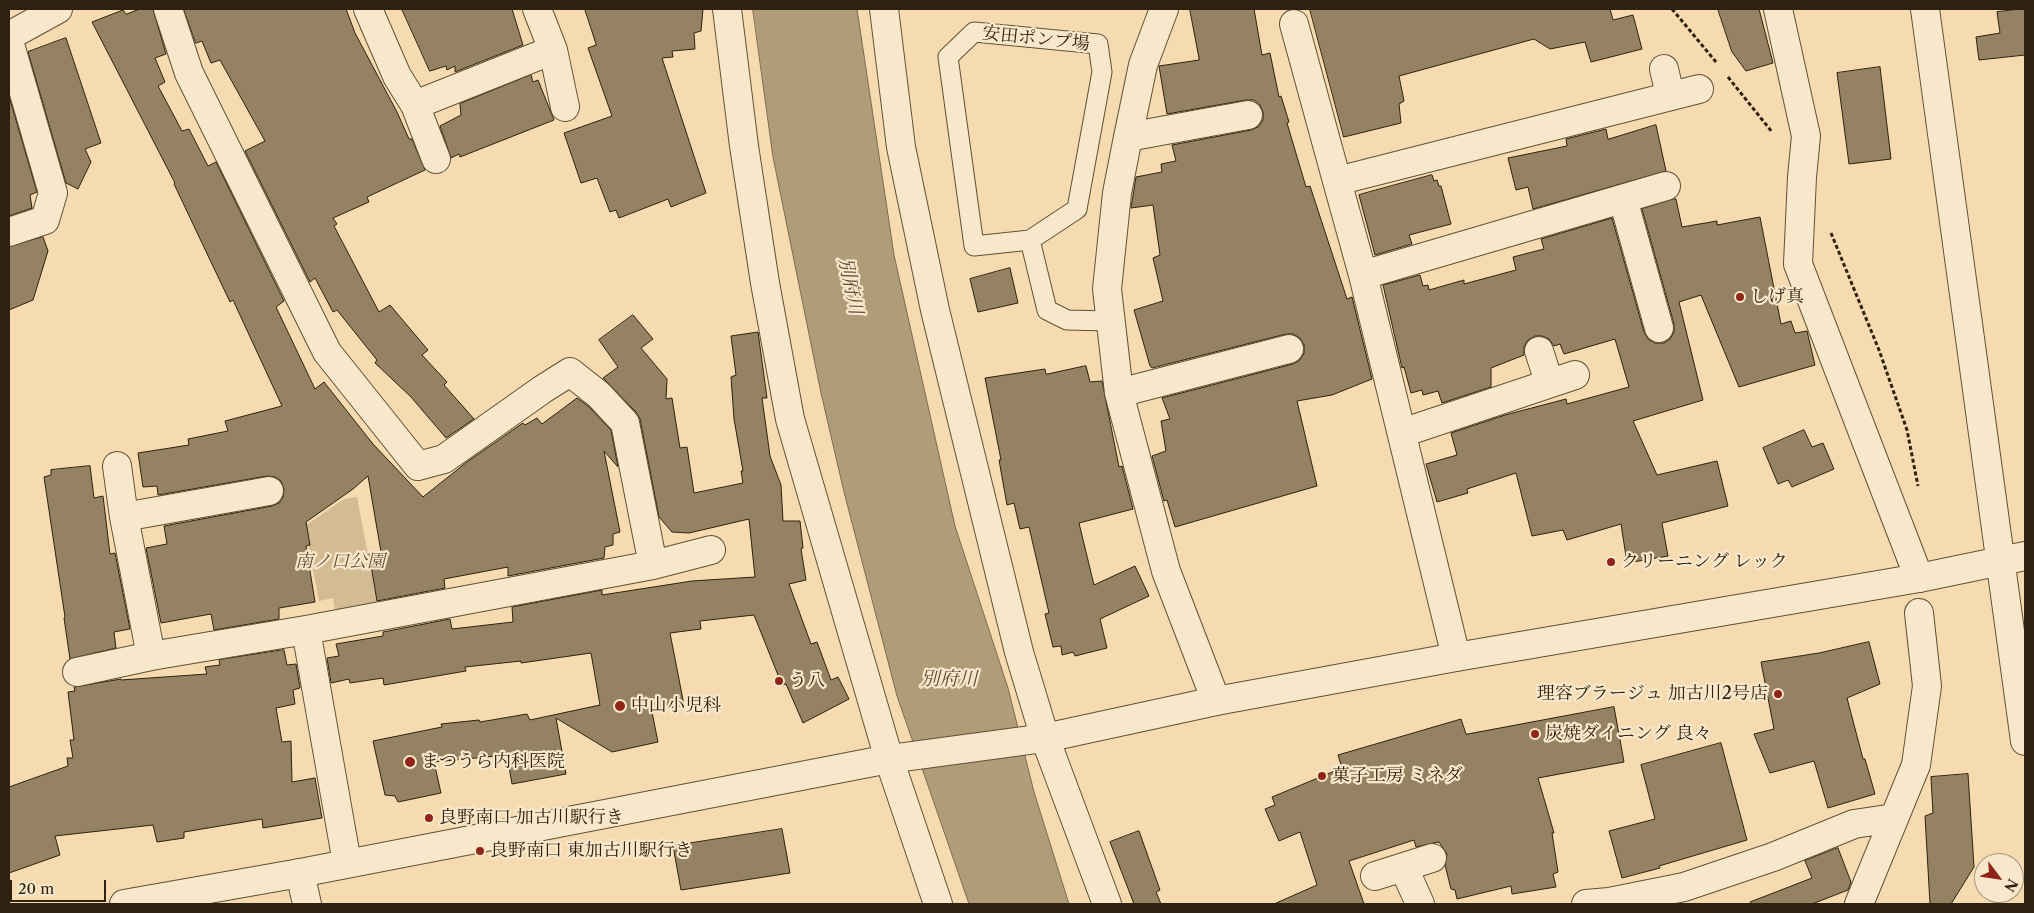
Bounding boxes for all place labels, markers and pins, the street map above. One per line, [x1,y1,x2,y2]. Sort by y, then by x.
place label: しげ真 [1750,286,1804,308]
marker: しげ真 [1734,291,1746,303]
place label: クリーニング レック [1621,551,1788,573]
marker: クリーニング レック [1605,556,1617,568]
place label: う八 [789,670,825,692]
marker: う八 [773,675,785,687]
place label: 理容ブラージュ 加古川2号店 [1537,683,1768,705]
marker: 理容ブラージュ 加古川2号店 [1772,688,1784,700]
place label: 中山小児科 [631,695,721,717]
marker: 中山小児科 [613,699,627,713]
place label: 炭焼ダイニング 良々 [1545,723,1712,745]
marker: 炭焼ダイニング 良々 [1529,728,1541,740]
place label: まつうら内科医院 [421,751,565,773]
marker: まつうら内科医院 [403,755,417,769]
place label: 菓子工房 ミネダ [1332,765,1463,787]
marker: 菓子工房 ミネダ [1316,770,1328,782]
place label: 良野南口 加古川駅行き [439,807,624,829]
marker: 良野南口 加古川駅行き [423,812,435,824]
place label: 良野南口 東加古川駅行き [490,840,693,862]
marker: 良野南口 東加古川駅行き [474,845,486,857]

